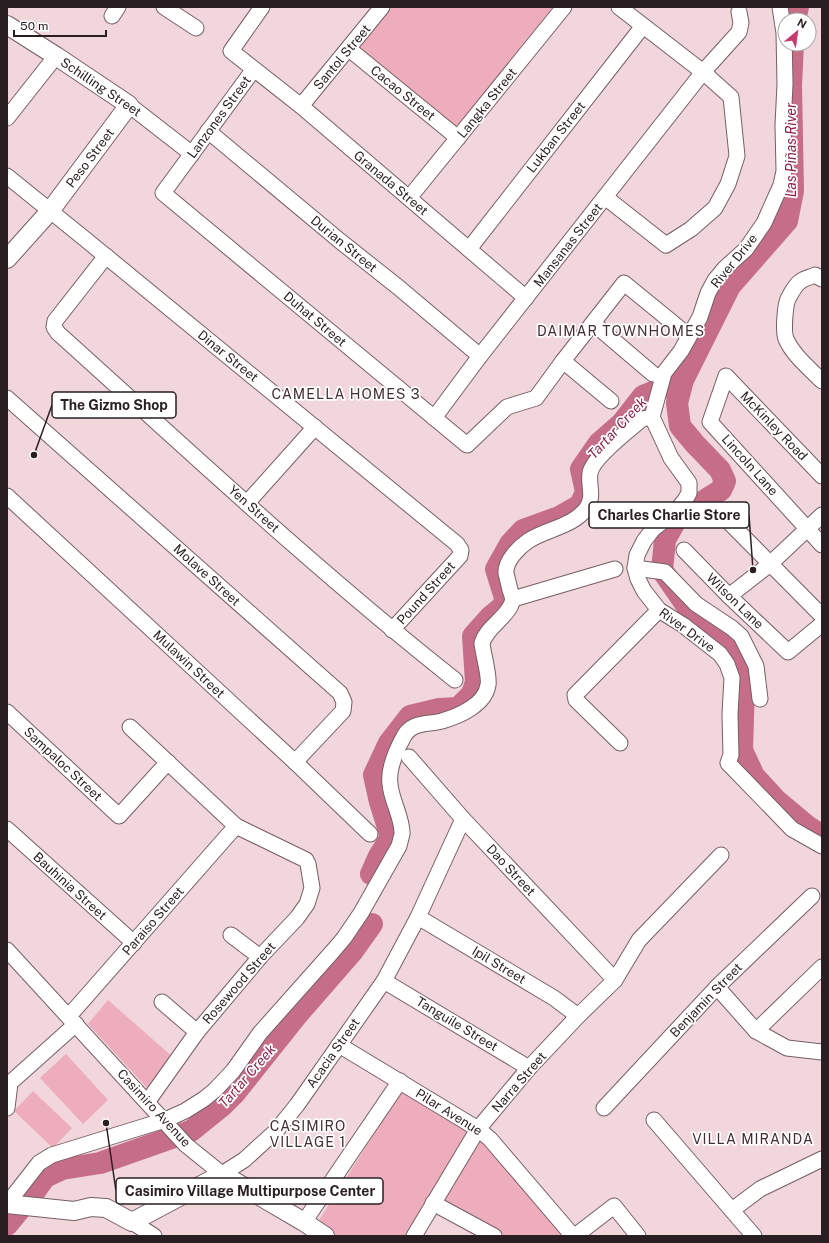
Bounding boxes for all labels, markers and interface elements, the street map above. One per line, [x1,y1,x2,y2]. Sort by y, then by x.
scale bar [14,12,106,38]
north arrow [777,12,817,52]
text: N [795,16,809,31]
text: 50 m [20,19,48,33]
street label: Santol Street [310,21,374,93]
street label: Schilling Street [58,54,144,120]
street label: Cacao Street [368,62,438,124]
street label: Langka Street [454,65,520,141]
street label: Lanzones Street [184,73,254,161]
street label: Lukban Street [524,99,588,175]
water label: Las Piñas River [783,102,799,197]
street label: Peso Street [63,125,117,191]
street label: Granada Street [351,148,431,218]
street label: Mansanas Street [531,200,605,290]
street label: Durian Street [308,213,380,275]
street label: River Drive [708,231,760,291]
street label: Duhat Street [281,288,349,350]
district label: DAIMAR TOWNHOMES [537,323,705,339]
street label: Dinar Street [195,327,261,385]
district label: CAMELLA HOMES 3 [271,386,421,402]
street label: McKinley Road [737,388,811,464]
callout: The Gizmo Shop [52,392,176,418]
water label: Tartar Creek [584,394,650,462]
text: The Gizmo Shop [60,397,168,413]
street label: Lincoln Lane [719,432,781,498]
street label: Yen Street [226,482,282,536]
callout: Charles Charlie Store [589,502,749,528]
text: Charles Charlie Store [597,507,741,523]
street label: Molave Street [171,541,243,609]
street label: Pound Street [394,558,458,628]
street label: Wilson Lane [703,570,767,632]
street label: River Drive [656,605,718,655]
street label: Mulawin Street [150,627,228,701]
street label: Sampaloc Street [21,724,105,804]
street label: Dao Street [483,841,539,899]
street label: Bauhinia Street [30,849,110,923]
street label: Paraiso Street [119,884,187,958]
street label: Rosewood Street [199,939,279,1027]
street label: Ipil Street [470,943,528,987]
street label: Benjamin Street [667,960,745,1040]
street label: Tanguile Street [413,994,501,1054]
street label: Acacia Street [303,1015,363,1091]
water label: Tartar Creek [215,1041,279,1111]
street label: Narra Street [489,1049,549,1115]
street label: Casimiro Avenue [114,1066,194,1150]
street label: Pilar Avenue [413,1086,485,1138]
district label: CASIMIRO VILLAGE 1 [270,1118,346,1150]
district label: VILLA MIRANDA [692,1131,814,1147]
callout: Casimiro Village Multipurpose Center [116,1178,383,1204]
text: Casimiro Village Multipurpose Center [125,1183,375,1199]

